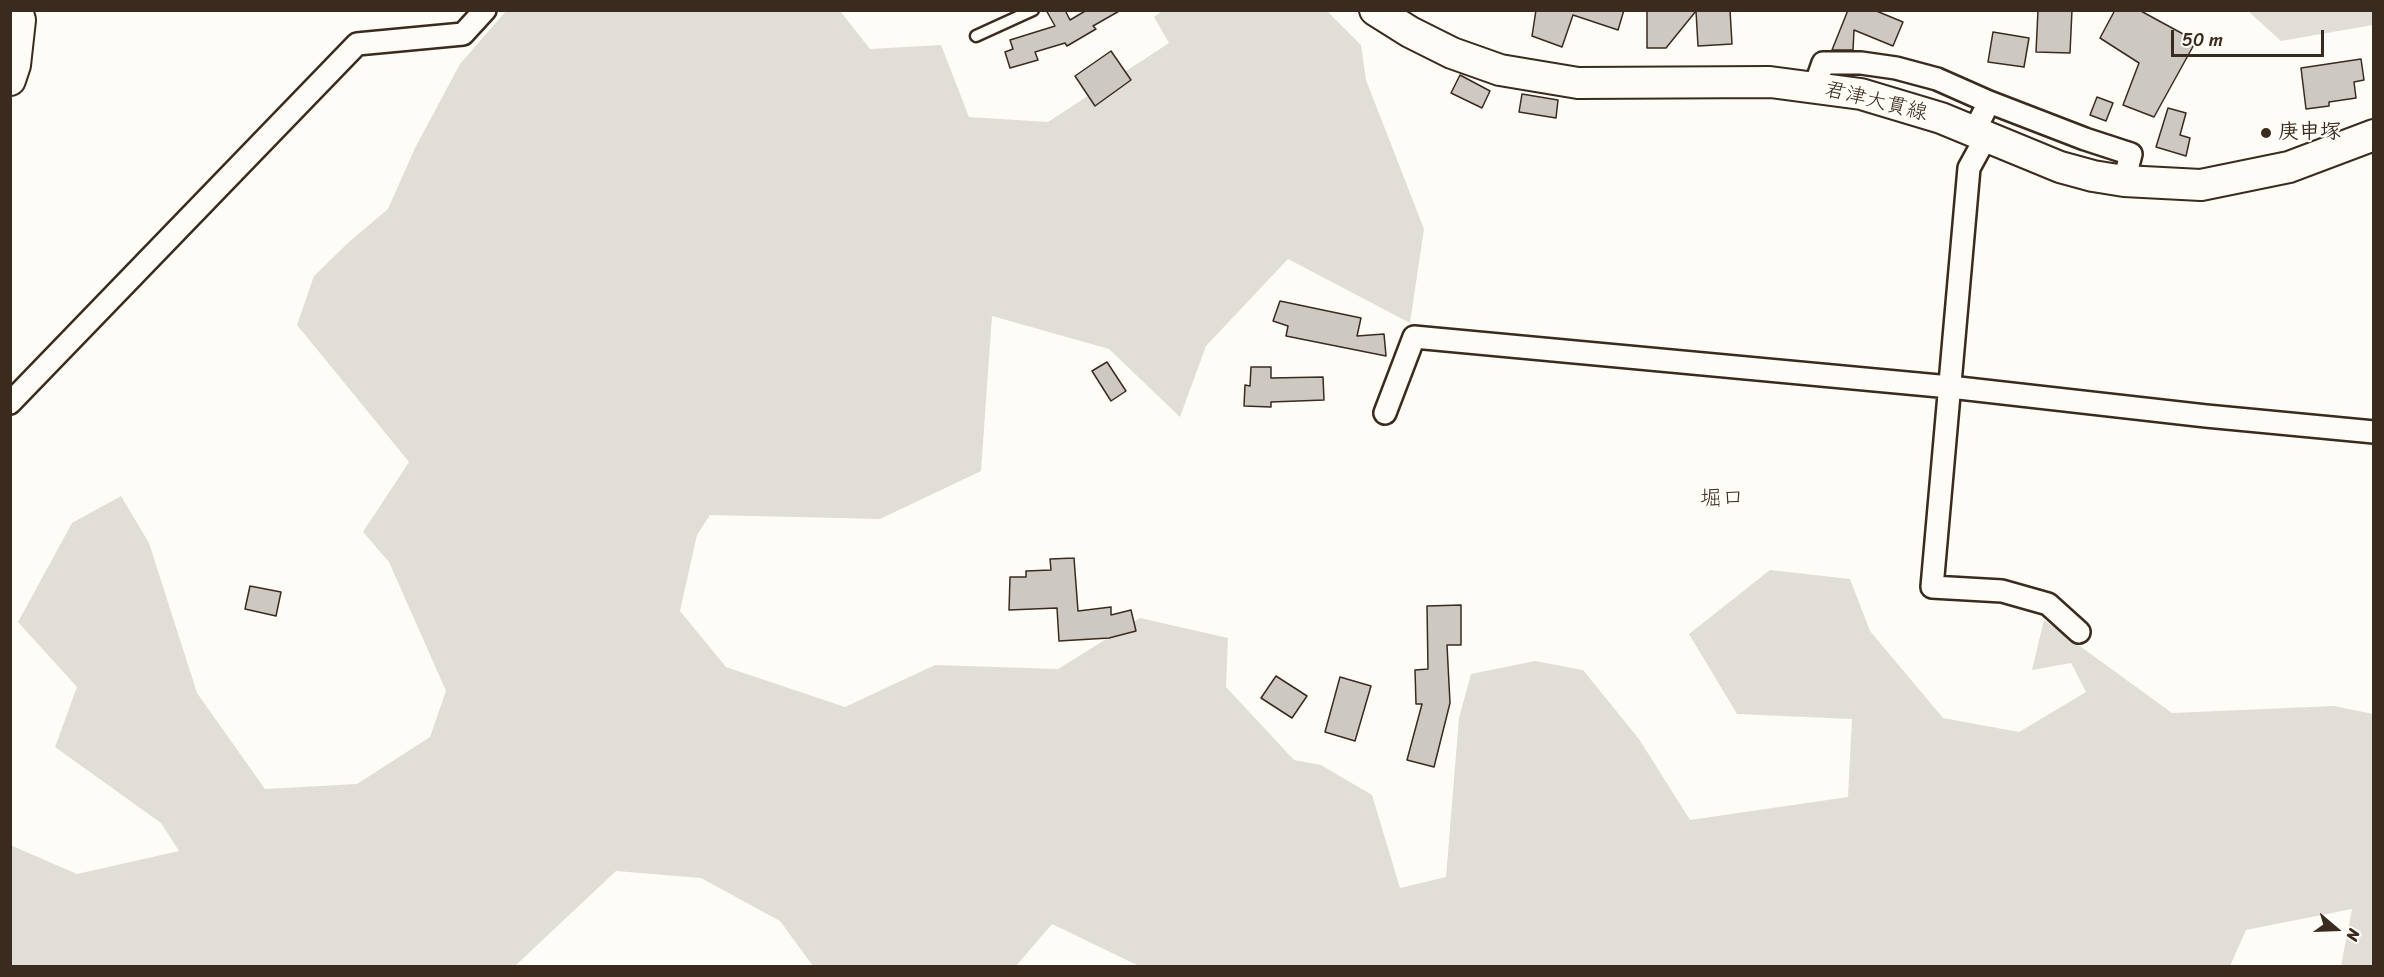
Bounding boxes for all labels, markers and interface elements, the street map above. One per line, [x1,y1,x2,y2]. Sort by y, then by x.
scale bar [2174,18,2327,56]
text: 50 m [2182,24,2223,56]
street label: 君津大貫線 [1822,77,1930,127]
place label: 庚申塚 [2278,120,2341,146]
marker: 庚申塚 [2259,126,2273,140]
district label: 堀口 [1700,486,1744,512]
north arrow [2306,899,2366,959]
text: N [2338,925,2369,945]

